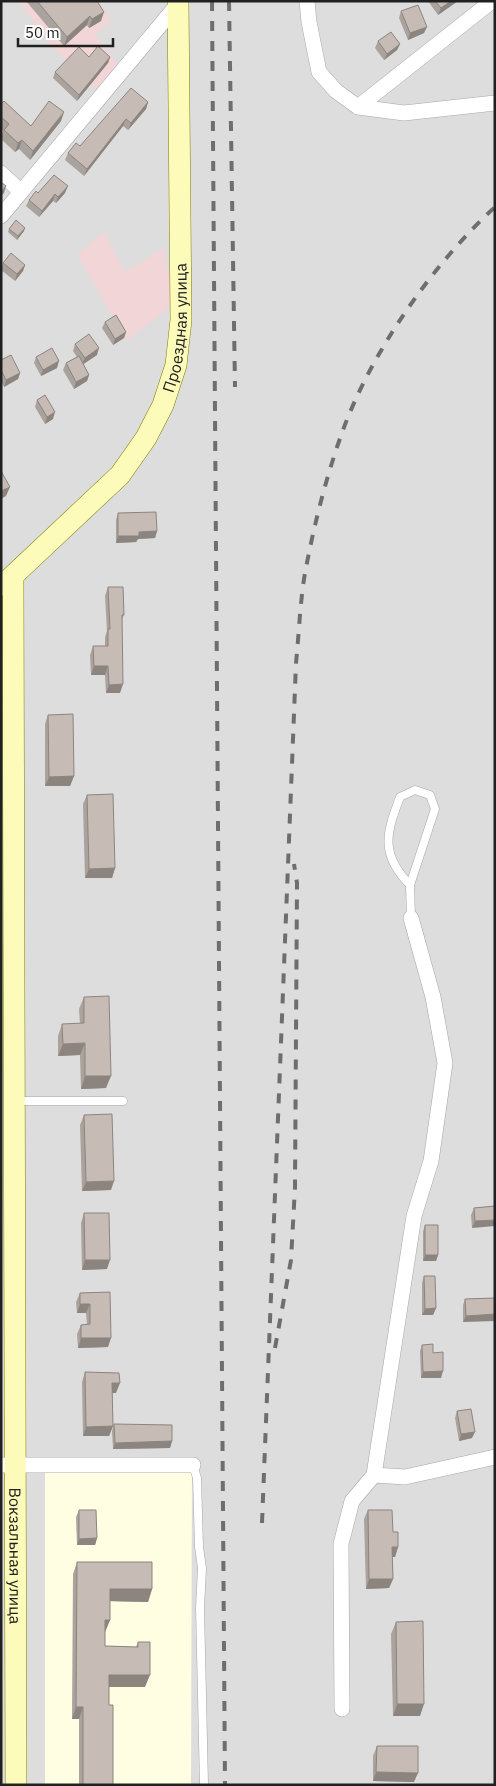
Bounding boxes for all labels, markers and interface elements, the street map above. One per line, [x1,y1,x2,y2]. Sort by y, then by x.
scale bar [18,15,112,47]
text: 50 m [25,23,60,42]
street label: Проездная улица [158,263,191,395]
street label: Вокзальная улица [5,1488,26,1625]

